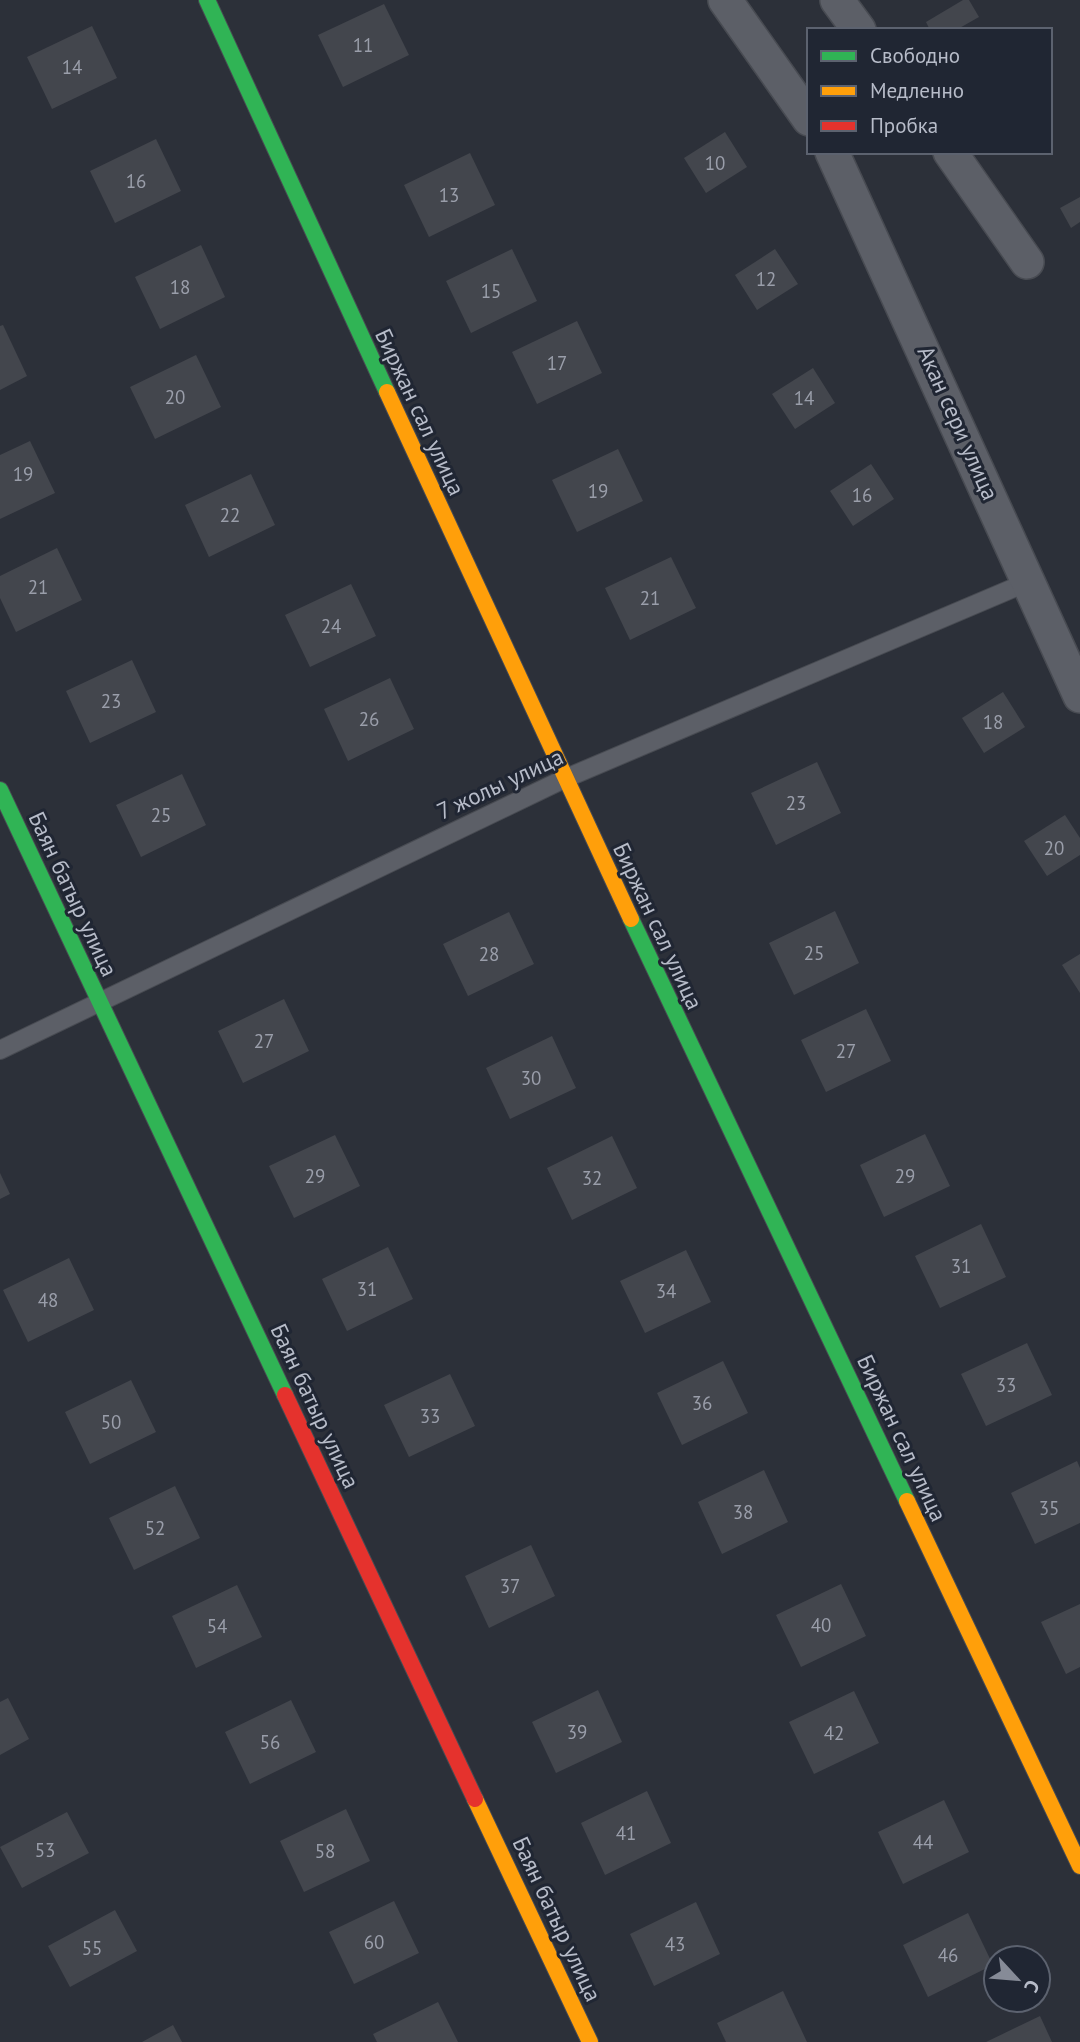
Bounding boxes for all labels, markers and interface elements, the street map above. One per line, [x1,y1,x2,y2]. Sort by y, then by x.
legend [807,28,1052,154]
house number: 11 [353,33,373,57]
text: Свободно [870,42,960,69]
house number: 14 [62,55,82,79]
text: Медленно [870,77,964,104]
text: Пробка [870,112,938,139]
house number: 10 [705,151,725,175]
house number: 16 [126,169,146,193]
house number: 13 [439,183,459,207]
house number: 12 [756,267,776,291]
house number: 18 [170,275,190,299]
house number: 15 [481,279,501,303]
street label: Биржан сал улица [369,324,472,500]
street label: Акан сери улица [912,341,1005,504]
house number: 17 [547,351,567,375]
house number: 20 [165,385,185,409]
house number: 14 [794,386,814,410]
house number: 19 [13,462,33,486]
house number: 19 [588,479,608,503]
house number: 16 [852,483,872,507]
house number: 22 [220,503,240,527]
house number: 21 [28,575,48,599]
house number: 21 [640,586,660,610]
house number: 24 [321,614,341,638]
house number: 23 [101,689,121,713]
house number: 26 [359,707,379,731]
house number: 18 [983,710,1003,734]
street label: 7 жолы улица [432,742,568,825]
house number: 23 [786,791,806,815]
house number: 25 [151,803,171,827]
street label: Баян батыр улица [23,807,124,981]
house number: 20 [1044,836,1064,860]
street label: Биржан сал улица [607,838,710,1014]
house number: 25 [804,941,824,965]
house number: 28 [479,942,499,966]
house number: 27 [254,1029,274,1053]
house number: 27 [836,1039,856,1063]
house number: 30 [521,1066,541,1090]
house number: 29 [305,1164,325,1188]
house number: 29 [895,1164,915,1188]
house number: 32 [582,1166,602,1190]
house number: 31 [951,1254,971,1278]
house number: 31 [357,1277,377,1301]
house number: 34 [656,1279,676,1303]
house number: 48 [38,1288,58,1312]
street label: Баян батыр улица [265,1319,366,1493]
street label: Биржан сал улица [851,1350,954,1526]
house number: 33 [996,1373,1016,1397]
house number: 36 [692,1391,712,1415]
house number: 33 [420,1404,440,1428]
house number: 50 [101,1410,121,1434]
house number: 35 [1039,1496,1059,1520]
house number: 38 [733,1500,753,1524]
house number: 52 [145,1516,165,1540]
house number: 37 [500,1574,520,1598]
house number: 40 [811,1613,831,1637]
house number: 54 [207,1614,227,1638]
house number: 39 [567,1720,587,1744]
house number: 42 [824,1721,844,1745]
house number: 56 [260,1730,280,1754]
house number: 41 [616,1821,636,1845]
house number: 44 [913,1830,933,1854]
street label: Баян батыр улица [507,1832,608,2006]
house number: 53 [35,1838,55,1862]
house number: 58 [315,1839,335,1863]
house number: 60 [364,1930,384,1954]
house number: 43 [665,1932,685,1956]
house number: 55 [82,1936,102,1960]
house number: 46 [938,1943,958,1967]
north arrow [982,1944,1052,2014]
text: С [1019,1976,1045,1997]

